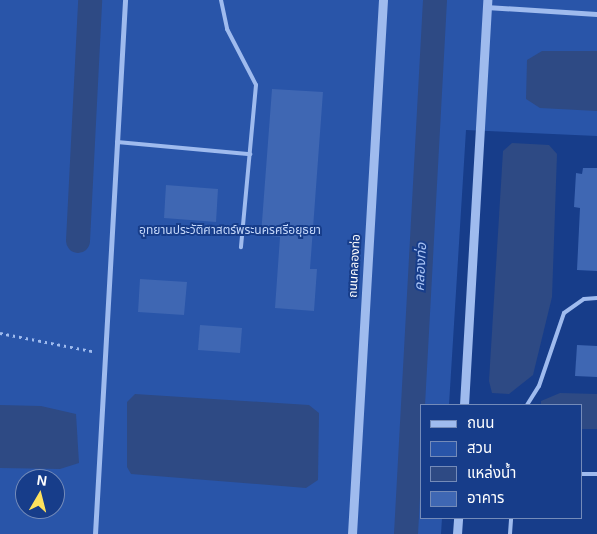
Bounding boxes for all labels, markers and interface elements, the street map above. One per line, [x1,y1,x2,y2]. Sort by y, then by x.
park label: อุทยานประวัติศาสตร์พระนครศรีอยุธยา [139,224,321,238]
street label: ถนนคลองท่อ [346,234,364,298]
water label: คลองท่อ [410,242,430,292]
legend [420,404,582,519]
text: ถนน [467,414,494,431]
text: สวน [467,439,492,456]
text: แหล่งน้ำ [467,464,516,481]
north arrow [15,469,65,519]
text: N [36,472,48,489]
text: อาคาร [467,489,504,506]

